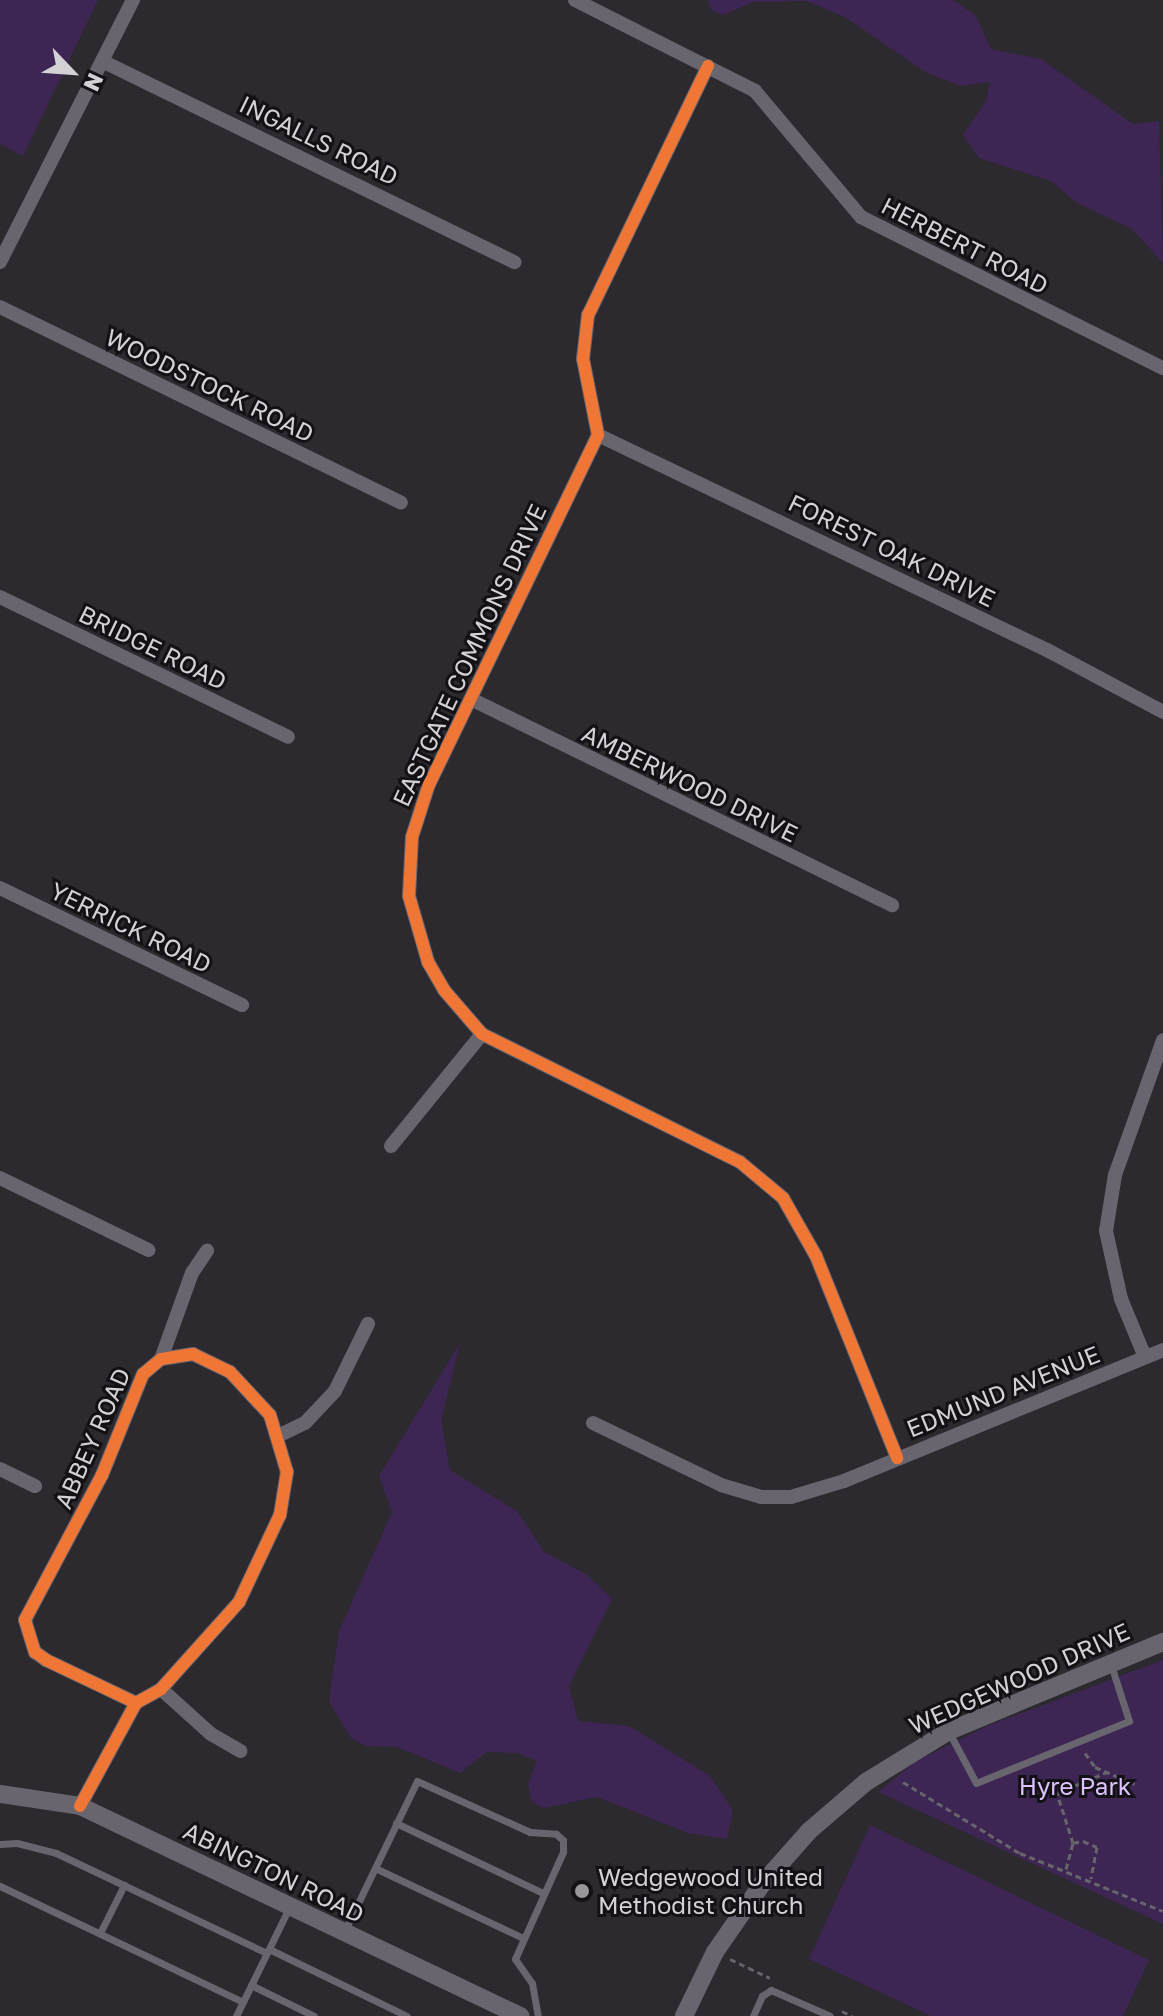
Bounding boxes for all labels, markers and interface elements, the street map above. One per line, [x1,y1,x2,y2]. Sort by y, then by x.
north arrow [32,32,112,112]
text: N [78,69,110,96]
street label: INGALLS ROAD [235,89,403,191]
street label: HERBERT ROAD [877,191,1053,299]
street label: WOODSTOCK ROAD [101,322,319,448]
street label: FOREST OAK DRIVE [784,487,1000,613]
street label: EASTGATE COMMONS DRIVE [386,499,552,811]
street label: BRIDGE ROAD [74,599,232,695]
street label: AMBERWOOD DRIVE [578,718,802,848]
street label: YERRICK ROAD [46,876,216,978]
street label: EDMUND AVENUE [902,1339,1104,1443]
street label: ABBEY ROAD [48,1363,136,1513]
street label: WEDGEWOOD DRIVE [904,1616,1134,1740]
park label: Hyre Park [1019,1772,1131,1800]
street label: ABINGTON ROAD [179,1816,369,1928]
place label: Wedgewood United Methodist Church [598,1863,823,1919]
marker: Wedgewood United Methodist Church [573,1882,591,1900]

